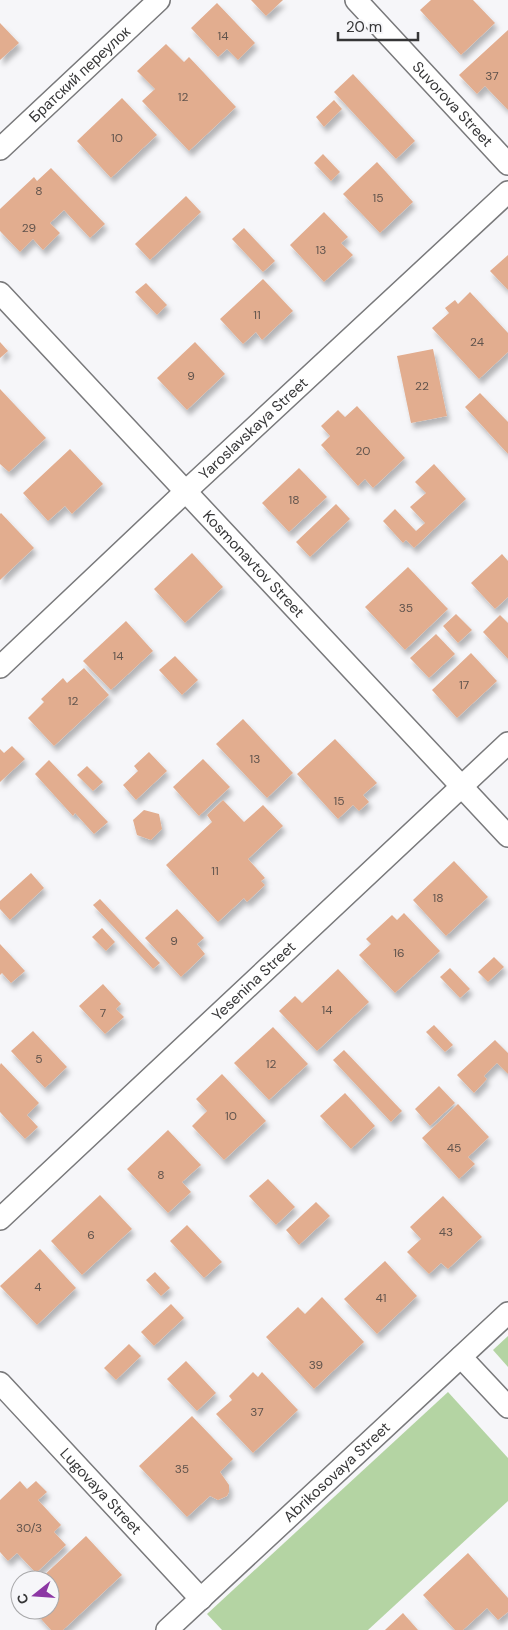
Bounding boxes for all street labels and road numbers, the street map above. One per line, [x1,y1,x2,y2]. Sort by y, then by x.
street label: Братский переулок [25,22,135,127]
street label: Suvorova Street [408,57,497,151]
street label: Yaroslavskaya Street [195,373,312,484]
street label: Kosmonavtov Street [198,506,309,622]
street label: Yesenina Street [208,937,300,1025]
street label: Abrikosovaya Street [279,1417,395,1527]
street label: Lugovaya Street [56,1444,146,1539]

